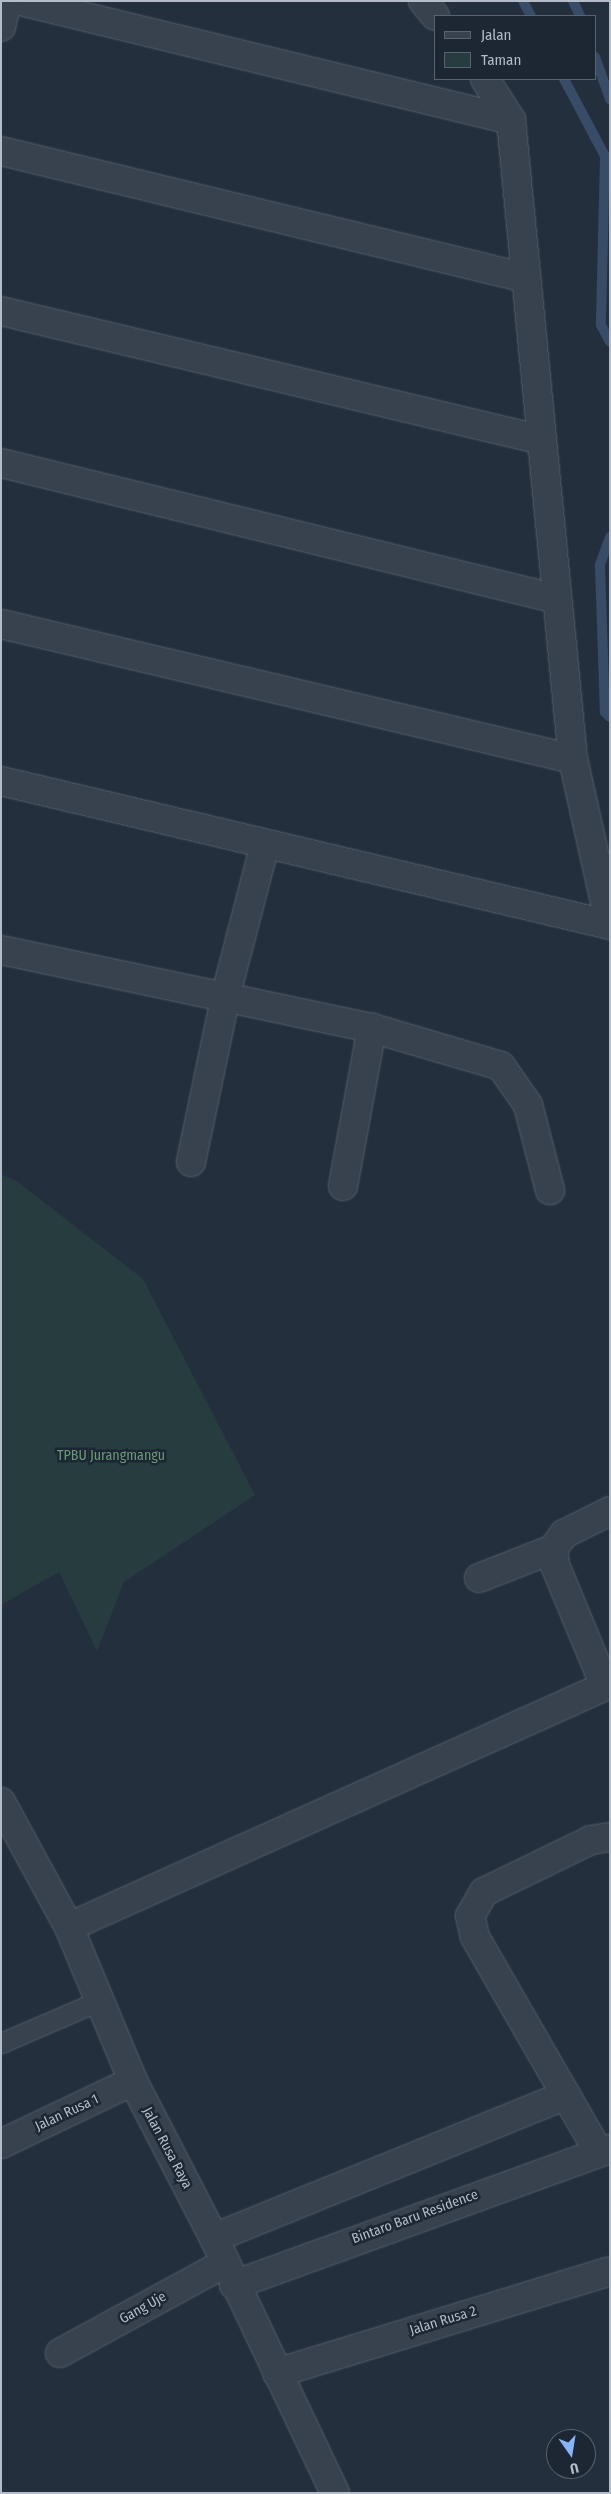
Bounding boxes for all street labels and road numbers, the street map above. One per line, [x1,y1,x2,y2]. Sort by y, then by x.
street label: Jalan Rusa 1 [33,2091,101,2135]
street label: Jalan Rusa Raya [139,2104,195,2192]
street label: Bintaro Baru Residence [349,2186,481,2248]
street label: Gang Uje [117,2288,169,2328]
street label: Jalan Rusa 2 [408,2303,478,2339]

